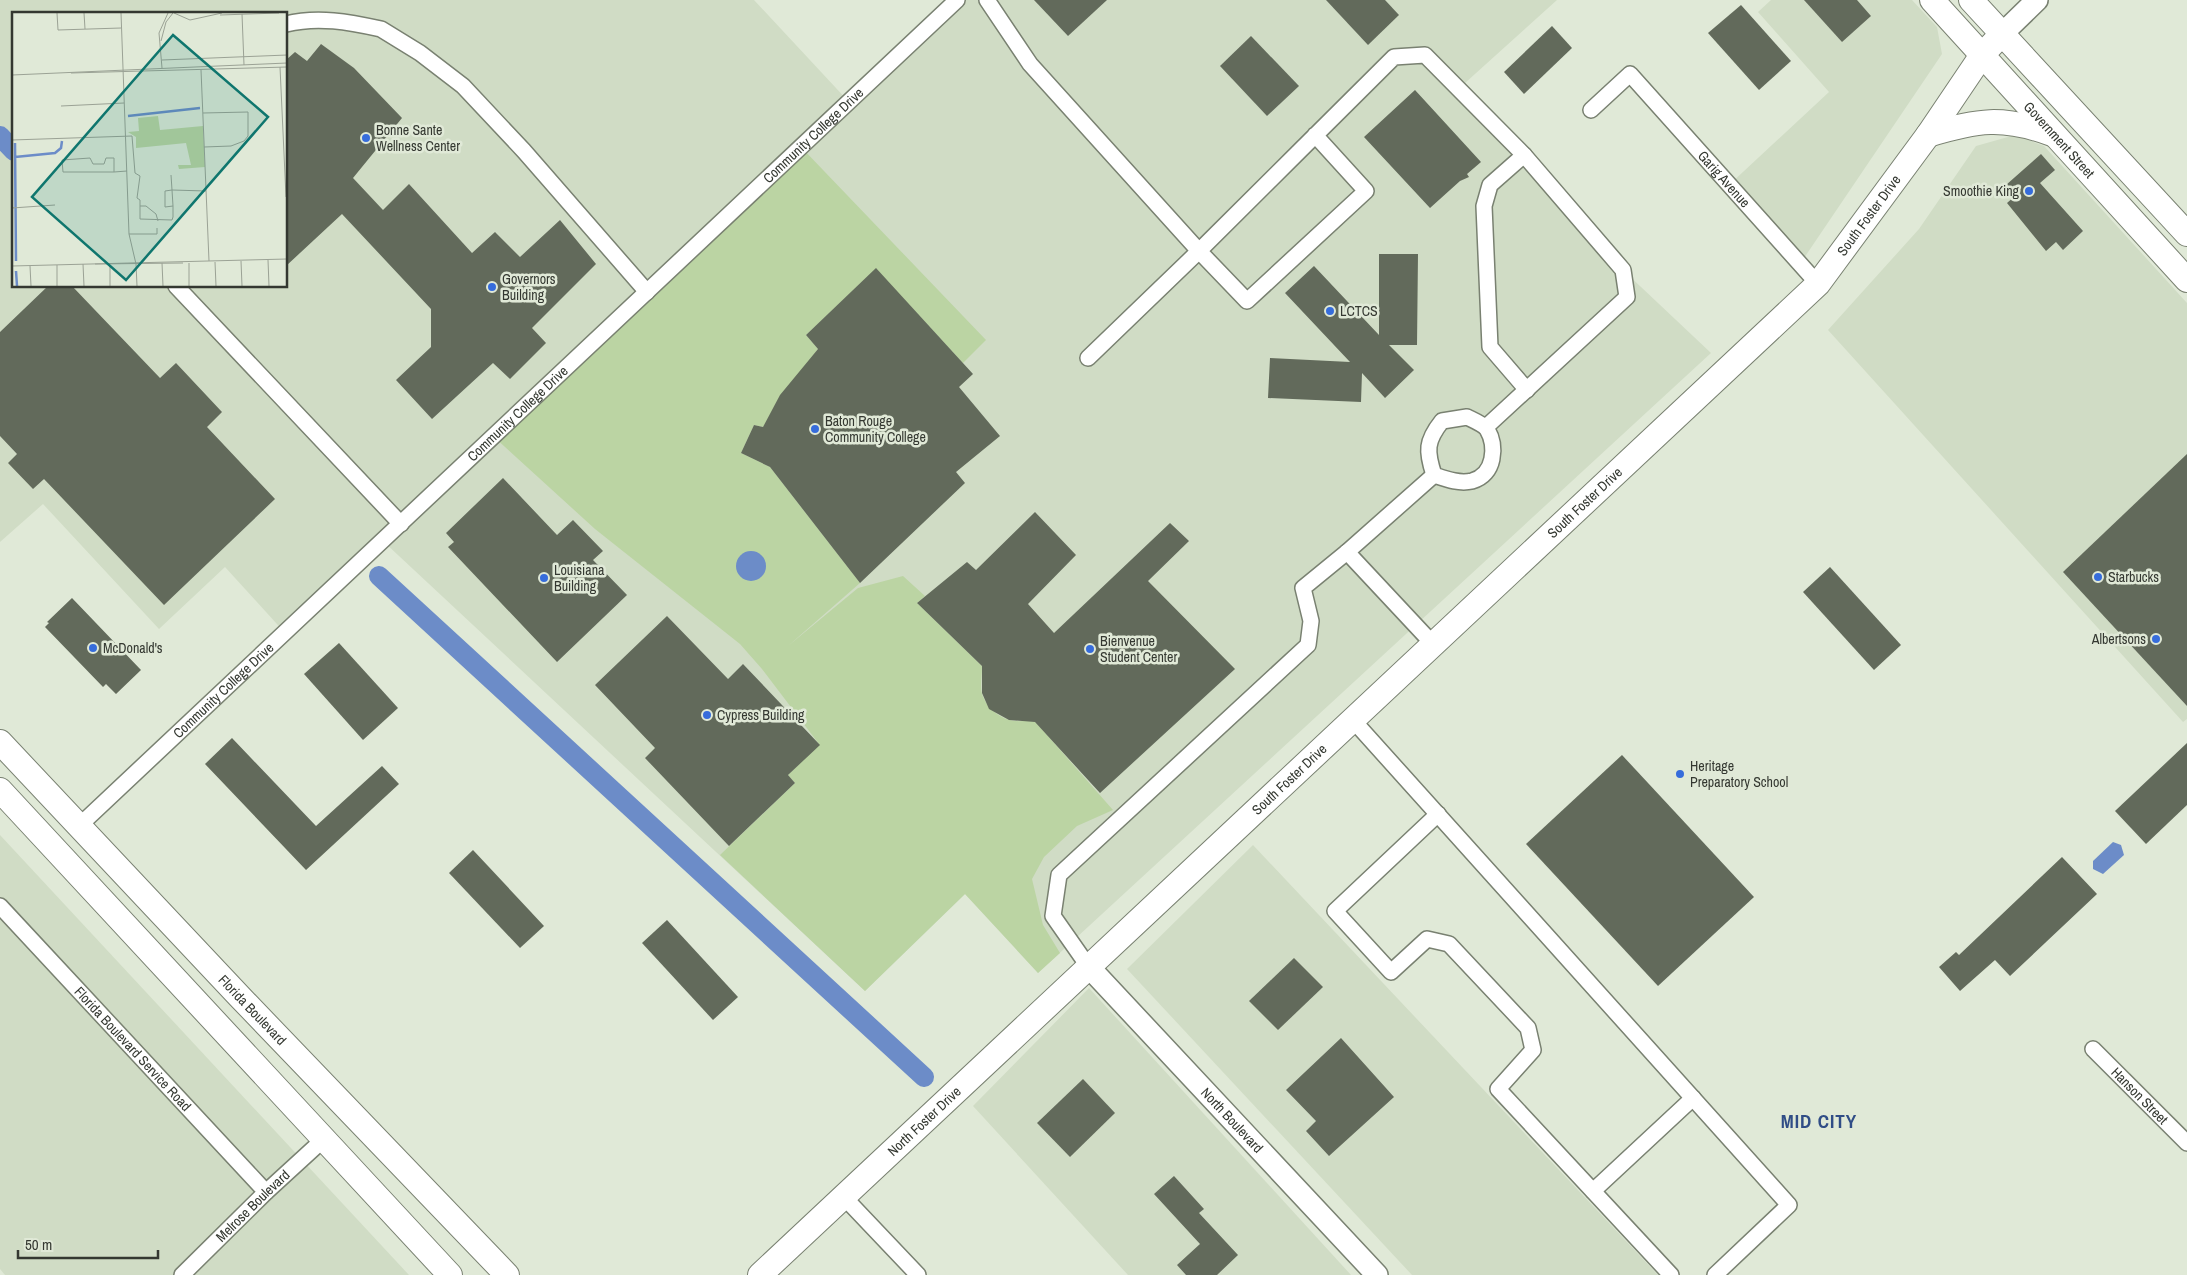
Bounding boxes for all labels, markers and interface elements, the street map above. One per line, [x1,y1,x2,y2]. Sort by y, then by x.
inset map [12,12,288,288]
street label: Community College Drive [759,84,867,187]
street label: Government Street [2020,98,2099,182]
place label: Bonne Sante Wellness Center [376,121,460,155]
marker: Bonne Sante Wellness Center [360,132,372,144]
street label: Garig Avenue [1694,147,1754,211]
street label: South Foster Drive [1833,171,1904,259]
place label: Smoothie King [1943,182,2020,200]
marker: Smoothie King [2023,185,2035,197]
place label: Governors Building [502,270,556,304]
marker: Governors Building [486,281,498,293]
place label: LCTCS [1340,302,1378,320]
marker: LCTCS [1324,305,1336,317]
street label: Community College Drive [463,362,572,465]
place label: Baton Rouge Community College [825,412,926,446]
marker: Baton Rouge Community College [809,423,821,435]
street label: South Foster Drive [1544,463,1626,542]
place label: Louisiana Building [554,561,605,595]
place label: Starbucks [2108,568,2159,586]
marker: Starbucks [2092,571,2104,583]
marker: Louisiana Building [538,572,550,584]
place label: Albertsons [2091,630,2146,648]
place label: Bienvenue Student Center [1100,632,1177,666]
marker: Albertsons [2150,633,2162,645]
place label: McDonald's [103,639,163,657]
street label: Community College Drive [169,639,277,742]
marker: McDonald's [87,642,99,654]
marker: Bienvenue Student Center [1084,643,1096,655]
place label: Cypress Building [717,706,805,724]
marker: Cypress Building [701,709,713,721]
street label: South Foster Drive [1248,740,1330,819]
place label: Heritage Preparatory School [1690,757,1788,791]
marker: Heritage Preparatory School [1674,768,1686,780]
street label: Florida Boulevard [215,971,290,1049]
street label: Florida Boulevard Service Road [71,983,195,1115]
street label: Hanson Street [2107,1063,2172,1128]
street label: North Foster Drive [884,1082,965,1160]
street label: North Boulevard [1197,1084,1267,1157]
district label: MID CITY [1781,1108,1857,1134]
street label: Melrose Boulevard [212,1166,293,1246]
scale bar [18,1228,158,1260]
text: 50 m [25,1234,52,1255]

